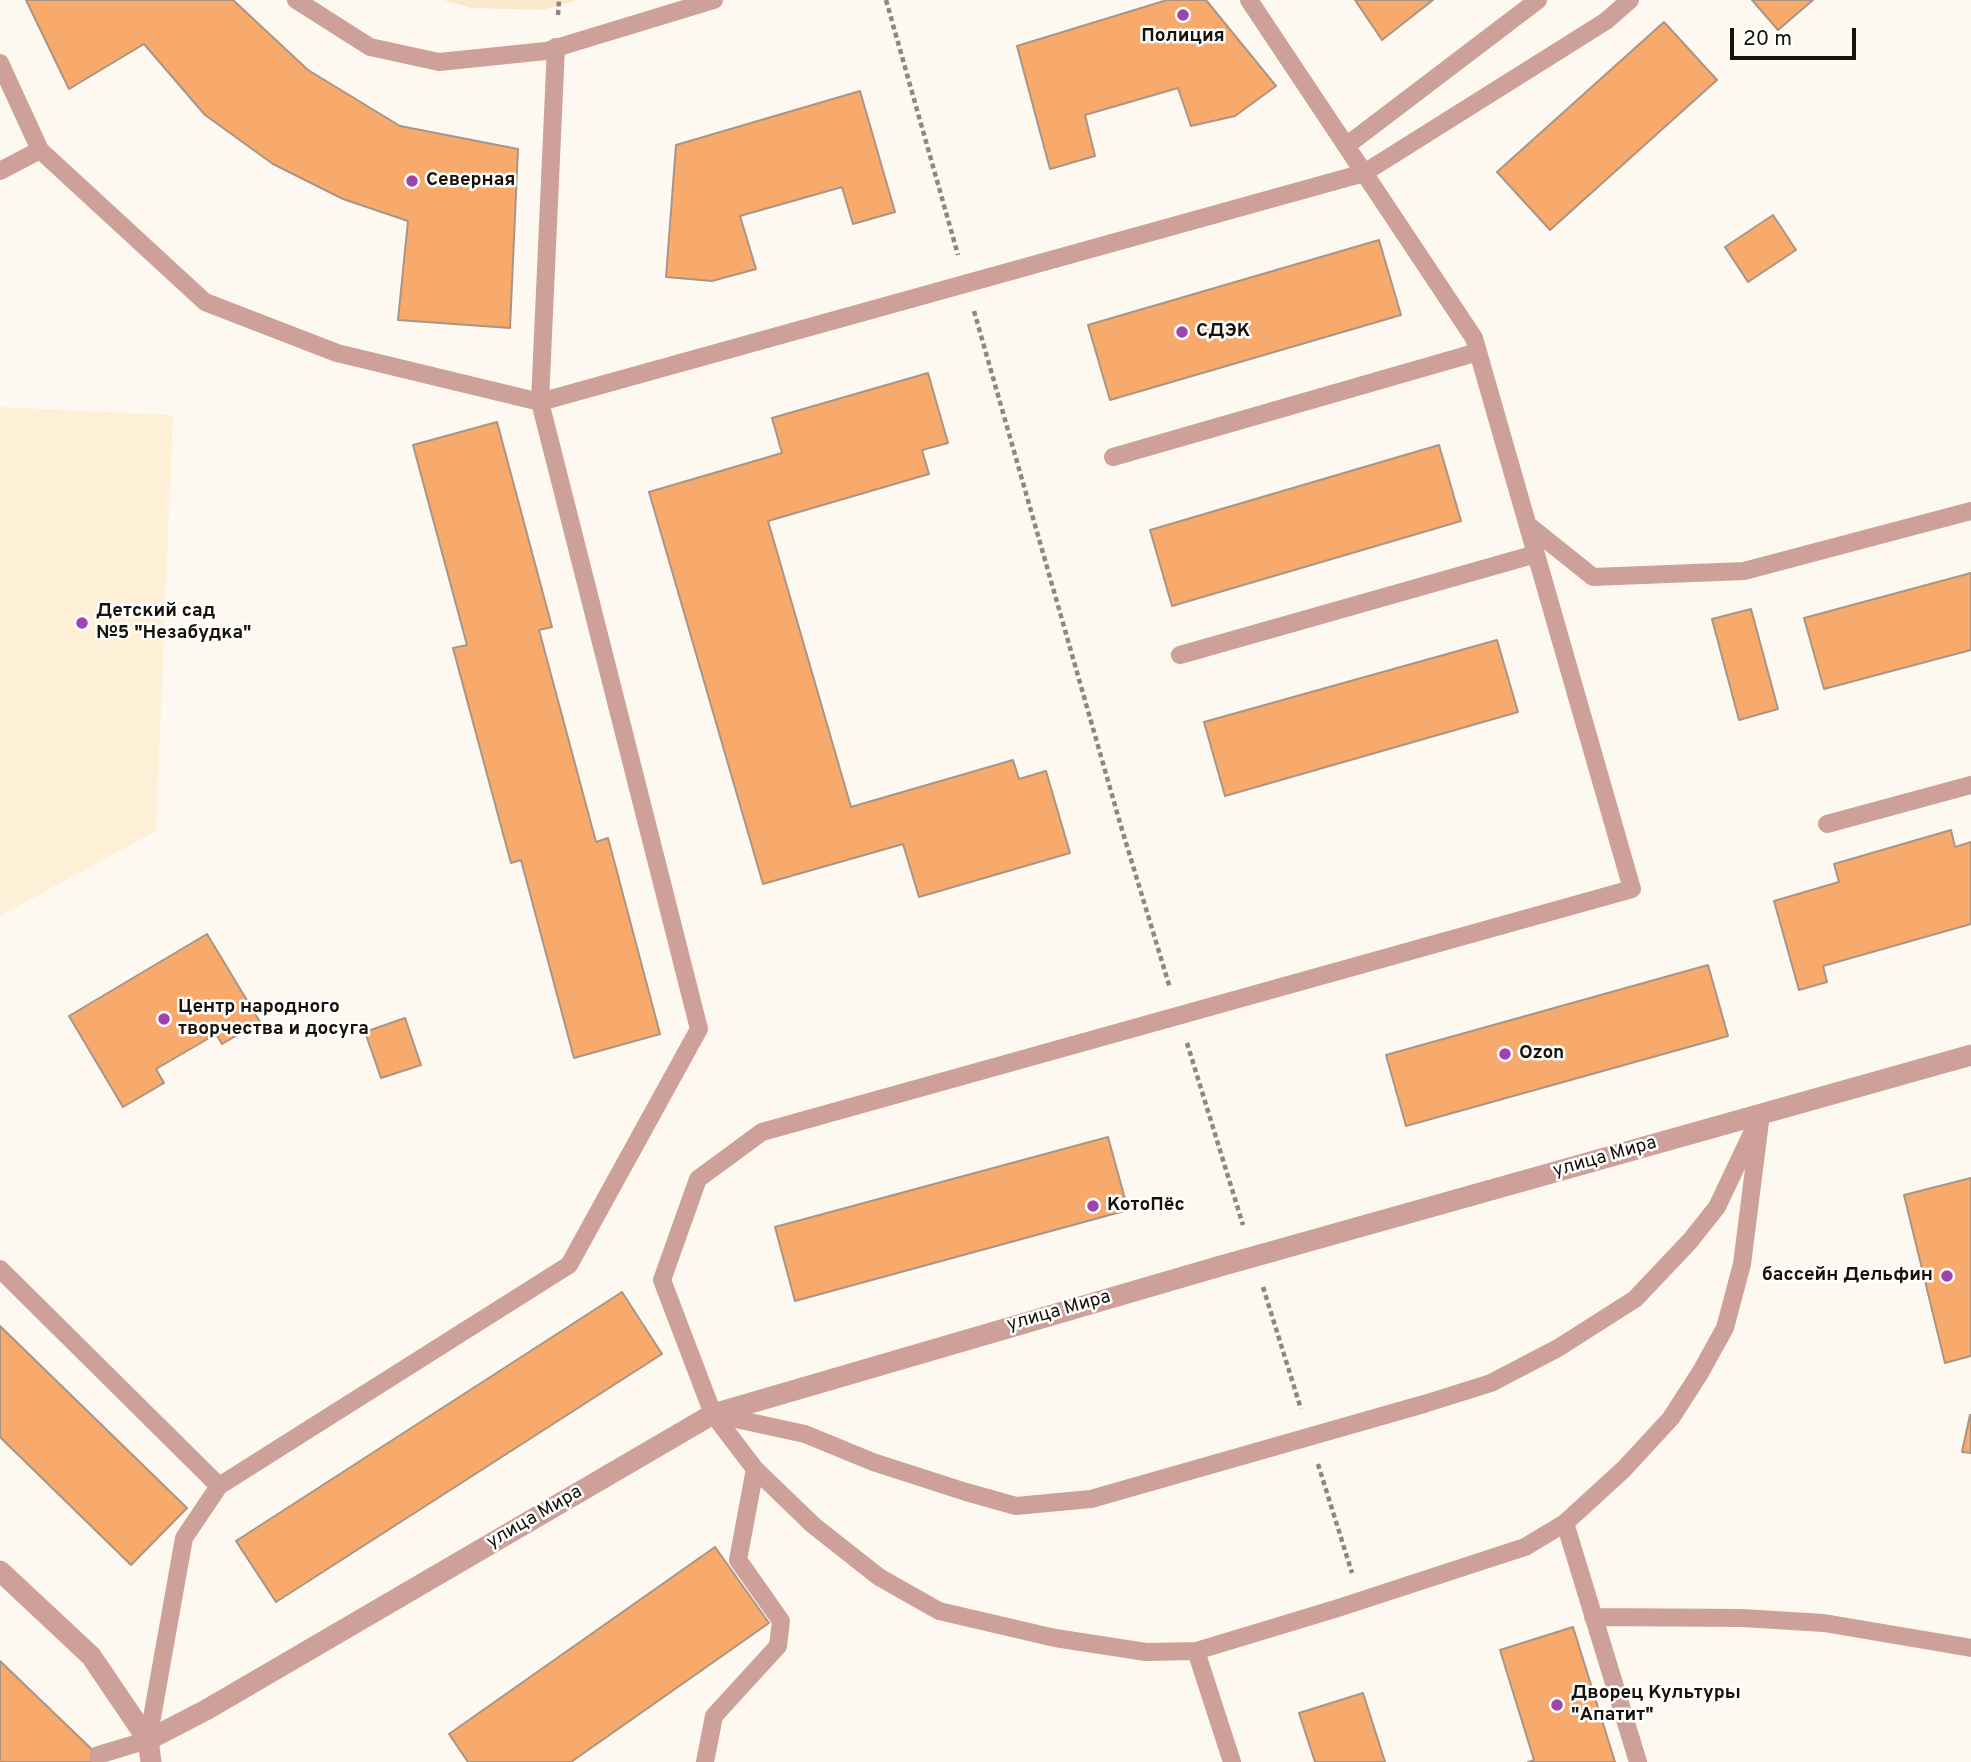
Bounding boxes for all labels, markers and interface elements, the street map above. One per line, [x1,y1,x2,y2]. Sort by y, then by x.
marker: Полиция [1175,7,1191,23]
scale bar [1733,14,1859,58]
place label: Полиция [1141,26,1225,48]
text: 20 m [1743,26,1792,53]
place label: Северная [426,170,515,192]
marker: Северная [404,173,420,189]
place label: СДЭК [1196,321,1250,343]
marker: СДЭК [1174,324,1190,340]
place label: Детский сад №5 "Незабудка" [96,601,251,645]
marker: Детский сад №5 "Незабудка" [74,615,90,631]
place label: Центр народного творчества и досуга [178,997,369,1041]
marker: Центр народного творчества и досуга [156,1011,172,1027]
place label: Ozon [1519,1043,1564,1065]
marker: Ozon [1497,1046,1513,1062]
street label: улица Мира [1551,1132,1659,1184]
place label: КотоПёс [1107,1195,1185,1217]
marker: КотоПёс [1085,1198,1101,1214]
place label: бассейн Дельфин [1762,1265,1933,1287]
marker: бассейн Дельфин [1939,1268,1955,1284]
street label: улица Мира [1005,1286,1113,1338]
street label: улица Мира [483,1481,587,1555]
place label: Дворец Культуры "Апатит" [1571,1683,1741,1727]
marker: Дворец Культуры "Апатит" [1549,1697,1565,1713]

